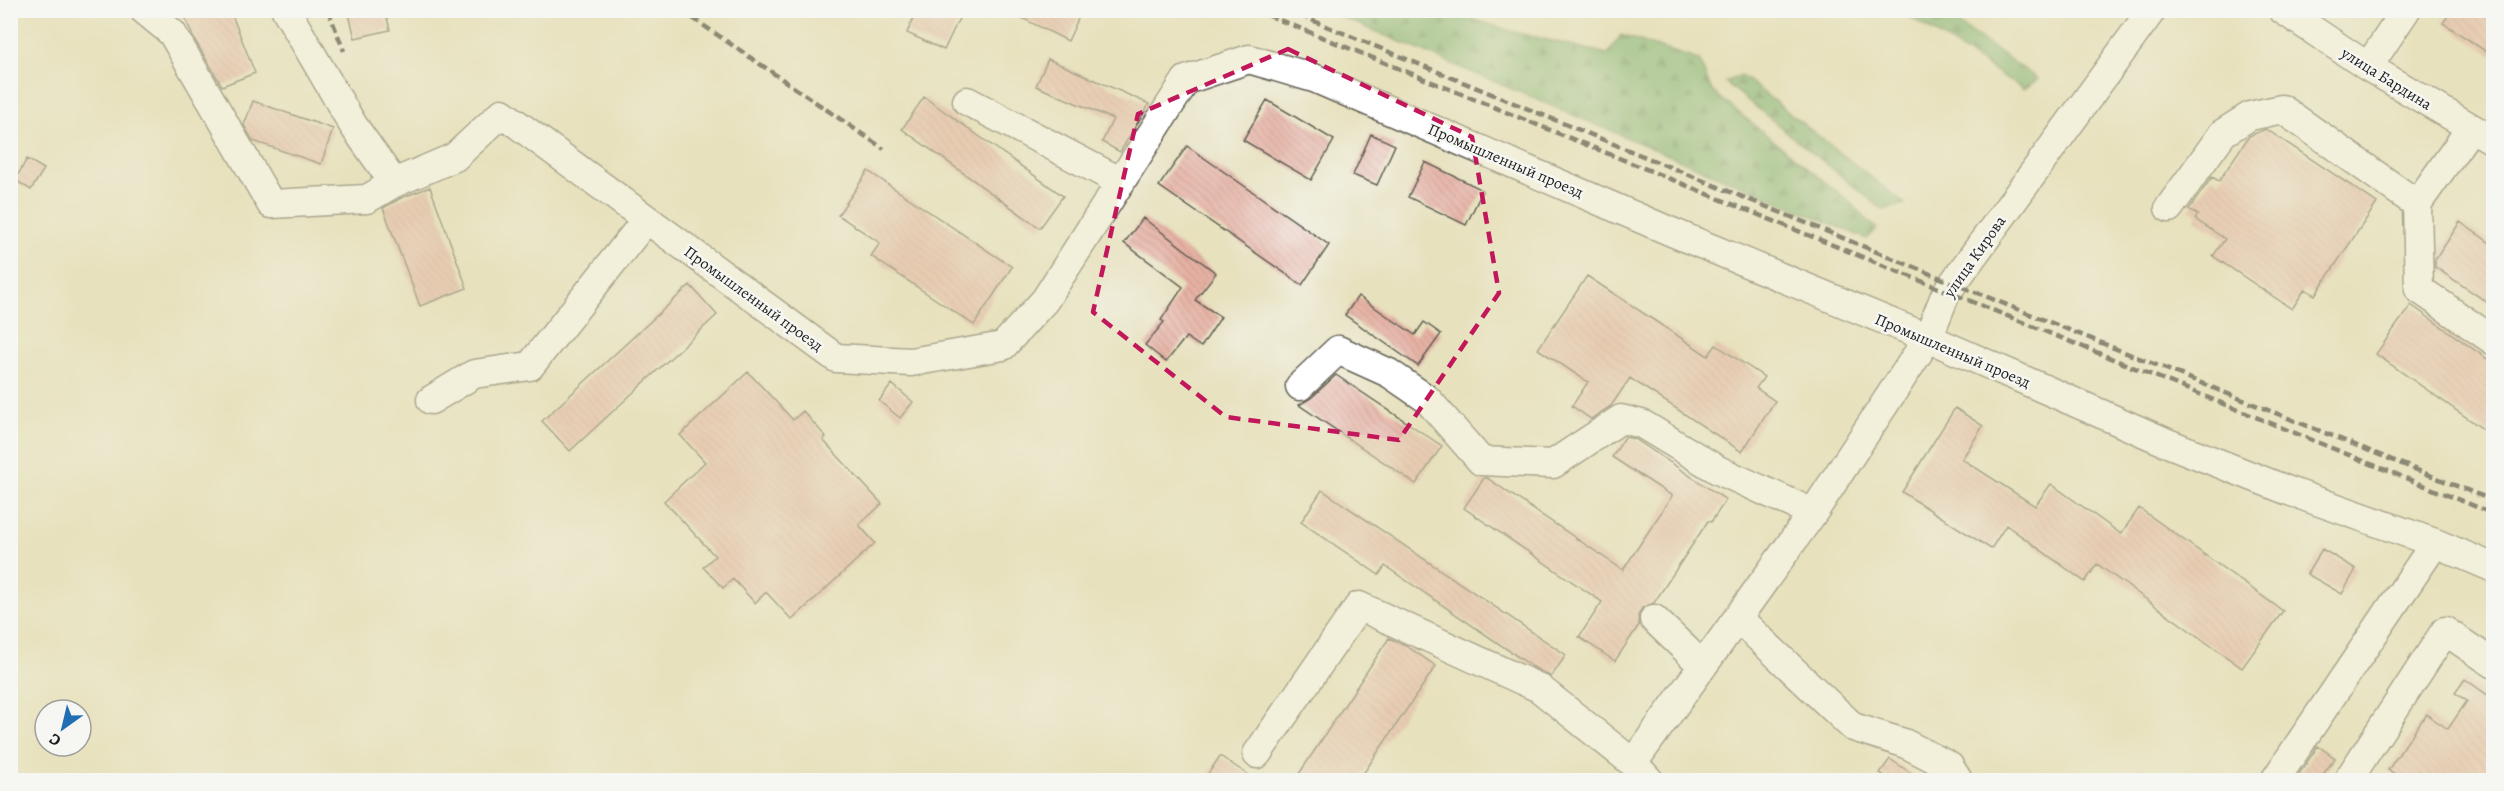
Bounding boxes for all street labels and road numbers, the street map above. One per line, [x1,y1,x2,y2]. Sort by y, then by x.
street label: улица Бардина [2336,42,2437,116]
street label: Промышленный проезд [1424,118,1587,204]
street label: улица Кирова [1938,211,2011,303]
street label: Промышленный проезд [679,241,828,357]
street label: Промышленный проезд [1871,308,2034,394]

